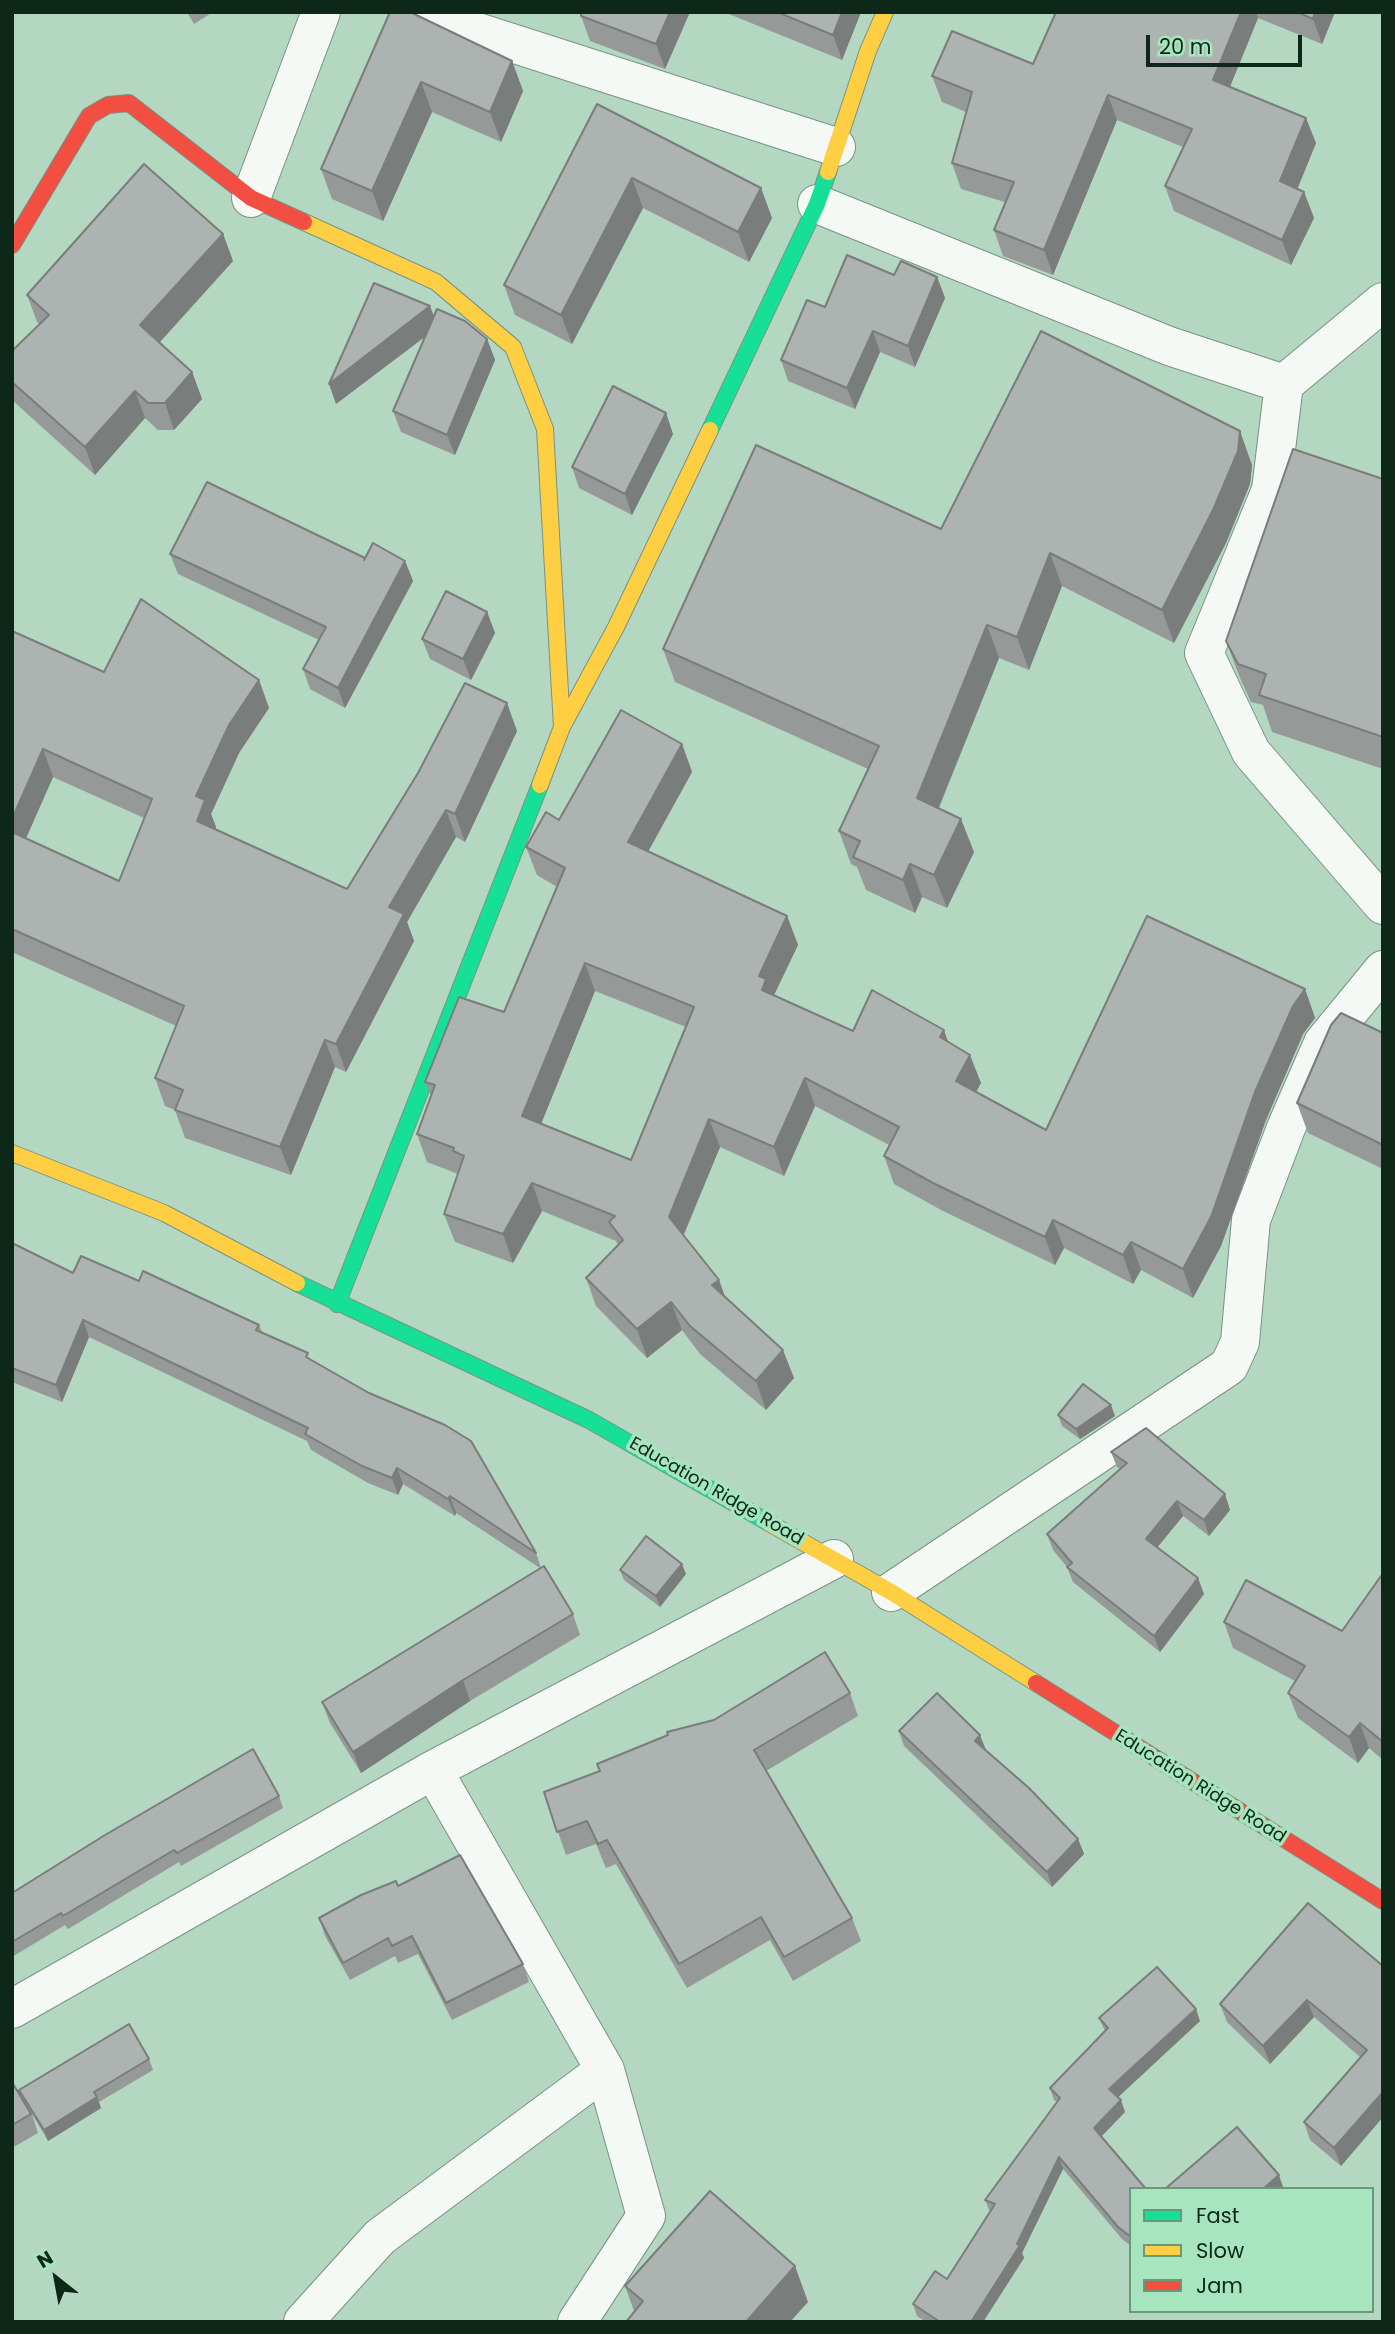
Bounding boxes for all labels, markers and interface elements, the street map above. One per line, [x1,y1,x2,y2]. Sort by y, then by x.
scale bar [1150,21,1306,65]
text: 20 m [1159,32,1212,61]
street label: Education Ridge Road [625,1433,807,1551]
street label: Education Ridge Road [1111,1726,1289,1848]
legend [1129,2187,1374,2313]
text: Fast [1196,2201,1239,2230]
text: Slow [1196,2236,1244,2265]
north arrow [21,2243,91,2313]
text: N [32,2244,58,2275]
text: Jam [1196,2271,1243,2300]

